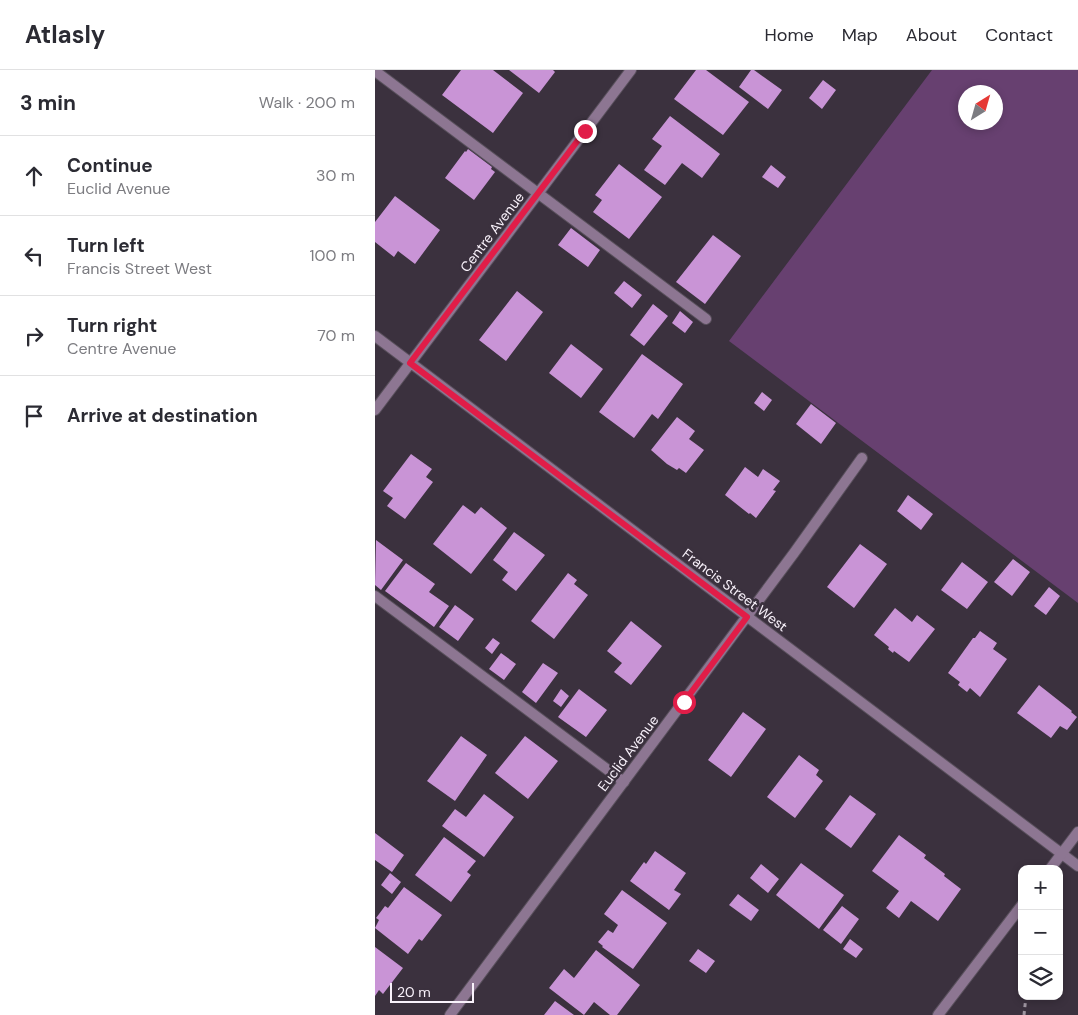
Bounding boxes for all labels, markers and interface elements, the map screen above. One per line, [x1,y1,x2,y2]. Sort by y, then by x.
text: Atlasly [25,19,105,50]
text: Home [764,23,814,47]
text: Map [842,23,878,47]
text: About [906,23,957,47]
text: Contact [985,23,1053,47]
north arrow [958,85,1003,130]
text: 3 min [20,89,76,117]
text: Walk · 200 m [259,92,355,113]
route end [574,120,597,143]
text: Continue [67,153,153,178]
icon: ahead [20,162,48,190]
text: 30 m [316,165,355,186]
text: Euclid Avenue [67,178,170,199]
street label: Centre Avenue [456,188,528,276]
text: Turn left [67,233,145,258]
icon: left [20,242,48,270]
text: 100 m [310,245,355,266]
text: Francis Street West [67,258,212,279]
text: Turn right [67,313,157,338]
icon: right [20,322,48,350]
text: 70 m [317,325,355,346]
text: Centre Avenue [67,338,176,359]
icon: arrive [20,402,48,430]
text: Arrive at destination [67,403,258,428]
street label: Francis Street West [679,545,791,635]
route start [673,691,696,714]
street label: Euclid Avenue [594,711,662,795]
map controls [1018,865,1063,1000]
button: + [1018,865,1063,910]
button: − [1018,910,1063,955]
button: layers [1018,955,1063,1000]
scale bar [390,980,474,1003]
text: 20 m [397,983,431,1001]

